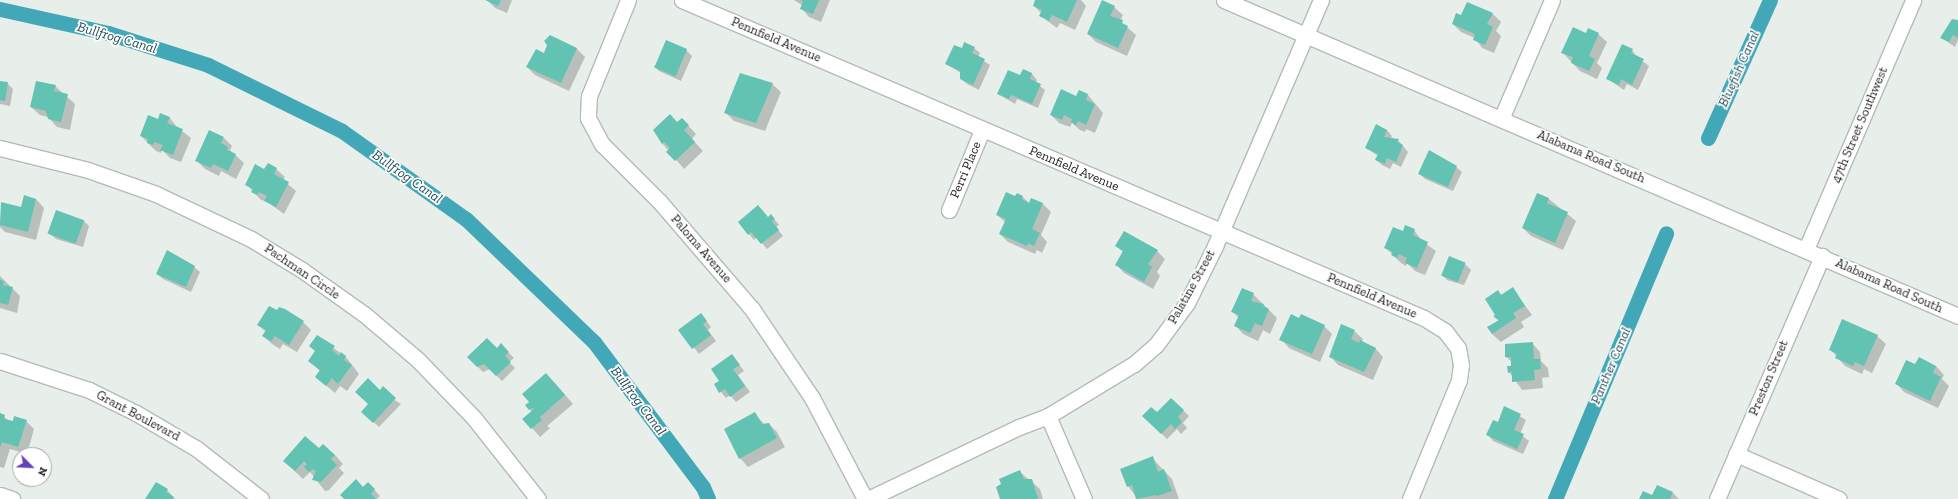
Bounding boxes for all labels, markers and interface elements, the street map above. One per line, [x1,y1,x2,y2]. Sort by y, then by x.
street label: Pennfield Avenue [729,14,823,66]
water label: Bullfrog Canal [75,19,159,57]
water label: Bluefish Canal [1715,28,1763,110]
street label: 47th Street Southwest [1829,65,1891,185]
street label: Alabama Road South [1535,127,1647,187]
street label: Perri Place [947,139,985,201]
street label: Pennfield Avenue [1027,143,1121,195]
water label: Bullfrog Canal [369,147,445,207]
street label: Paloma Avenue [667,212,735,286]
street label: Pachman Circle [261,241,343,303]
street label: Palatine Street [1165,247,1219,327]
street label: Alabama Road South [1833,255,1945,317]
street label: Pennfield Avenue [1325,270,1419,322]
water label: Panther Canal [1587,325,1635,407]
street label: Preston Street [1746,338,1792,418]
water label: Bullfrog Canal [607,363,669,439]
street label: Grant Boulevard [93,387,183,445]
north arrow [12,447,52,487]
text: N [35,465,50,478]

